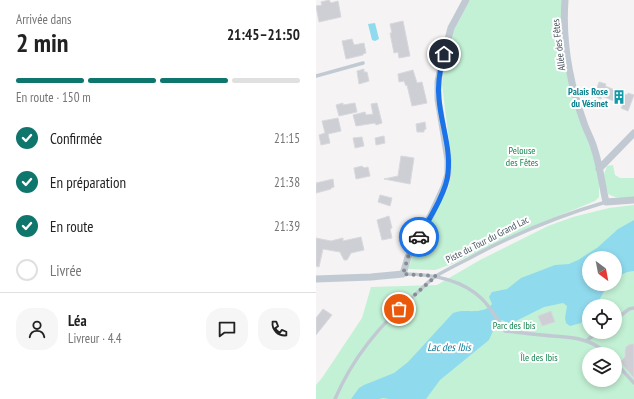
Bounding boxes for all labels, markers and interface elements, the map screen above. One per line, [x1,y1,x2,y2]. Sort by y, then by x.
text: Arrivée dans [16,11,71,28]
street label: Allée des Fêtes [549,18,568,72]
text: 21:45–21:50 [227,25,300,44]
text: 2 min [16,26,69,59]
pin [427,37,461,71]
icon: home [433,43,455,65]
place label: Palais Rose du Vésinet [568,85,608,110]
text: En route · 150 m [16,89,91,106]
building icon: Palais Rose du Vésinet [611,89,627,105]
icon: check [16,127,38,149]
text: Confirmée [50,129,102,148]
text: 21:15 [274,130,300,147]
park label: Pelouse des Fêtes [506,144,539,169]
icon: check [16,171,38,193]
text: En préparation [50,173,126,192]
text: 21:38 [274,174,300,191]
street label: Piste du Tour du Grand Lac [444,213,531,266]
icon: check [16,215,38,237]
text: En route [50,217,94,236]
courier [399,217,439,257]
text: 21:39 [274,218,300,235]
icon: car [408,226,430,248]
north arrow [582,251,622,291]
map controls [582,251,622,387]
text: Livrée [50,261,82,280]
pin [382,292,416,326]
icon: bag [388,298,410,320]
button: locate [582,299,622,339]
button: person [16,308,58,350]
button: chat [206,308,248,350]
button: phone [258,308,300,350]
text: Léa [68,311,87,330]
park label: Parc des Ibis [493,319,536,332]
text: Livreur · 4.4 [68,330,122,347]
water label: Lac des Ibis [427,340,472,354]
button: layers [582,347,622,387]
park label: Île des Ibis [519,351,558,364]

